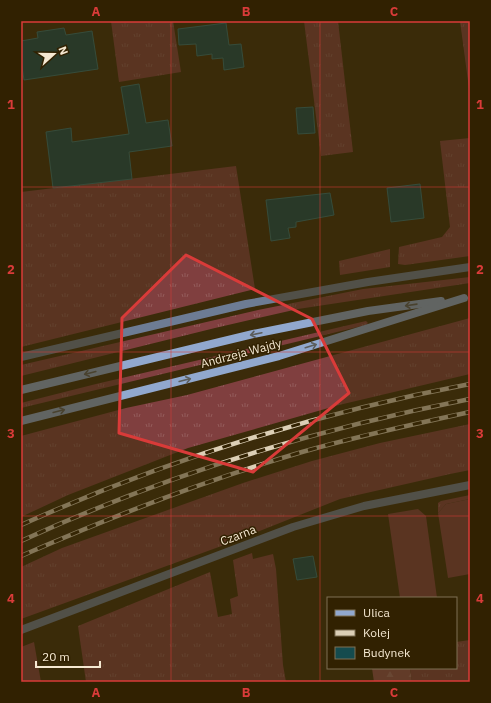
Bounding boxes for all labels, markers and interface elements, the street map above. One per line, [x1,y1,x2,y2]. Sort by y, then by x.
text: A [92,3,101,20]
text: B [242,3,251,20]
text: C [390,3,399,20]
north arrow [34,34,74,74]
text: N [55,44,71,57]
text: 1 [7,96,15,113]
text: 1 [476,96,484,113]
text: 2 [7,261,15,278]
text: 2 [476,261,484,278]
one-way arrow [405,301,418,309]
one-way arrow [250,330,263,338]
street label: Andrzeja Wajdy [199,335,283,371]
one-way arrow [304,342,317,349]
one-way arrow [84,369,97,377]
one-way arrow [178,376,191,383]
one-way arrow [52,407,65,415]
text: 3 [7,425,15,442]
text: 3 [476,425,484,442]
street label: Czarna [218,521,259,549]
text: 4 [7,590,15,607]
text: 4 [476,590,484,607]
legend [327,597,457,669]
text: Ulica [363,605,390,620]
text: Kolej [363,625,390,640]
scale bar [36,643,100,669]
text: Budynek [363,645,411,660]
text: 20 m [42,649,70,664]
text: A [92,684,101,701]
text: B [242,684,251,701]
text: C [390,684,399,701]

